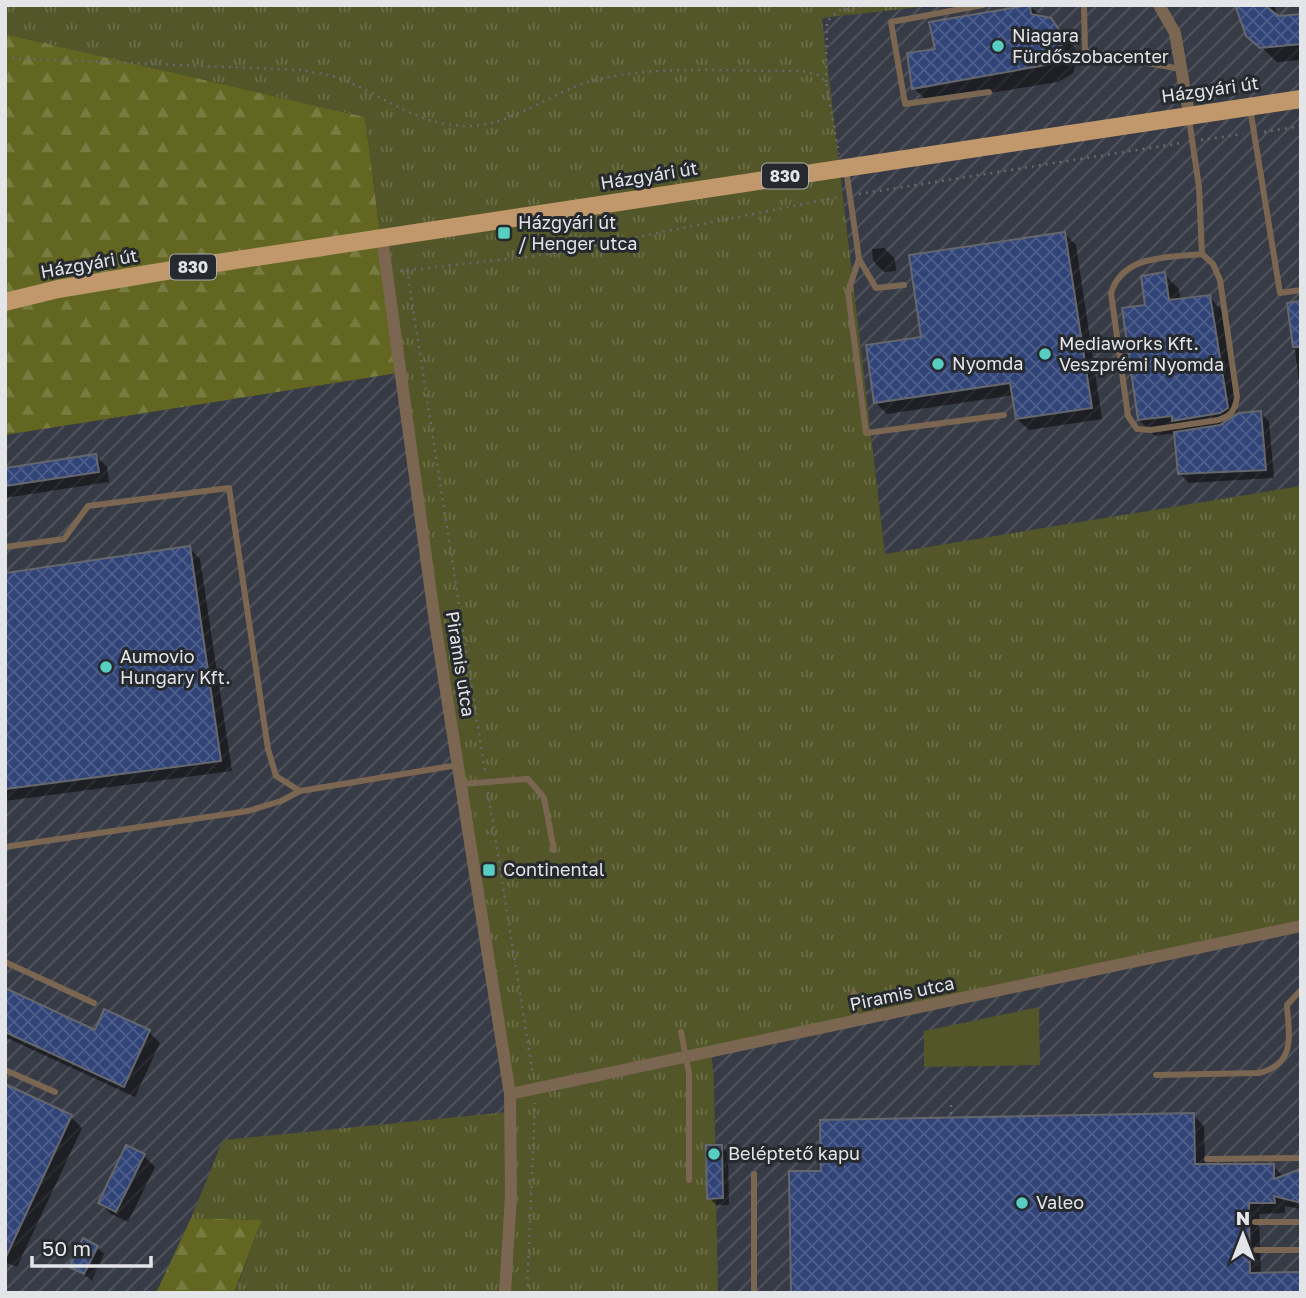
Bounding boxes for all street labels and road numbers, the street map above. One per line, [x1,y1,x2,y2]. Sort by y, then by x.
street label: Házgyári út [1160,71,1260,107]
street label: Házgyári út [599,156,699,194]
road number: 830 [762,164,808,188]
street label: Házgyári út [39,244,139,282]
road number: 830 [170,255,216,280]
street label: Piramis utca [442,610,480,718]
street label: Piramis utca [847,971,956,1015]

